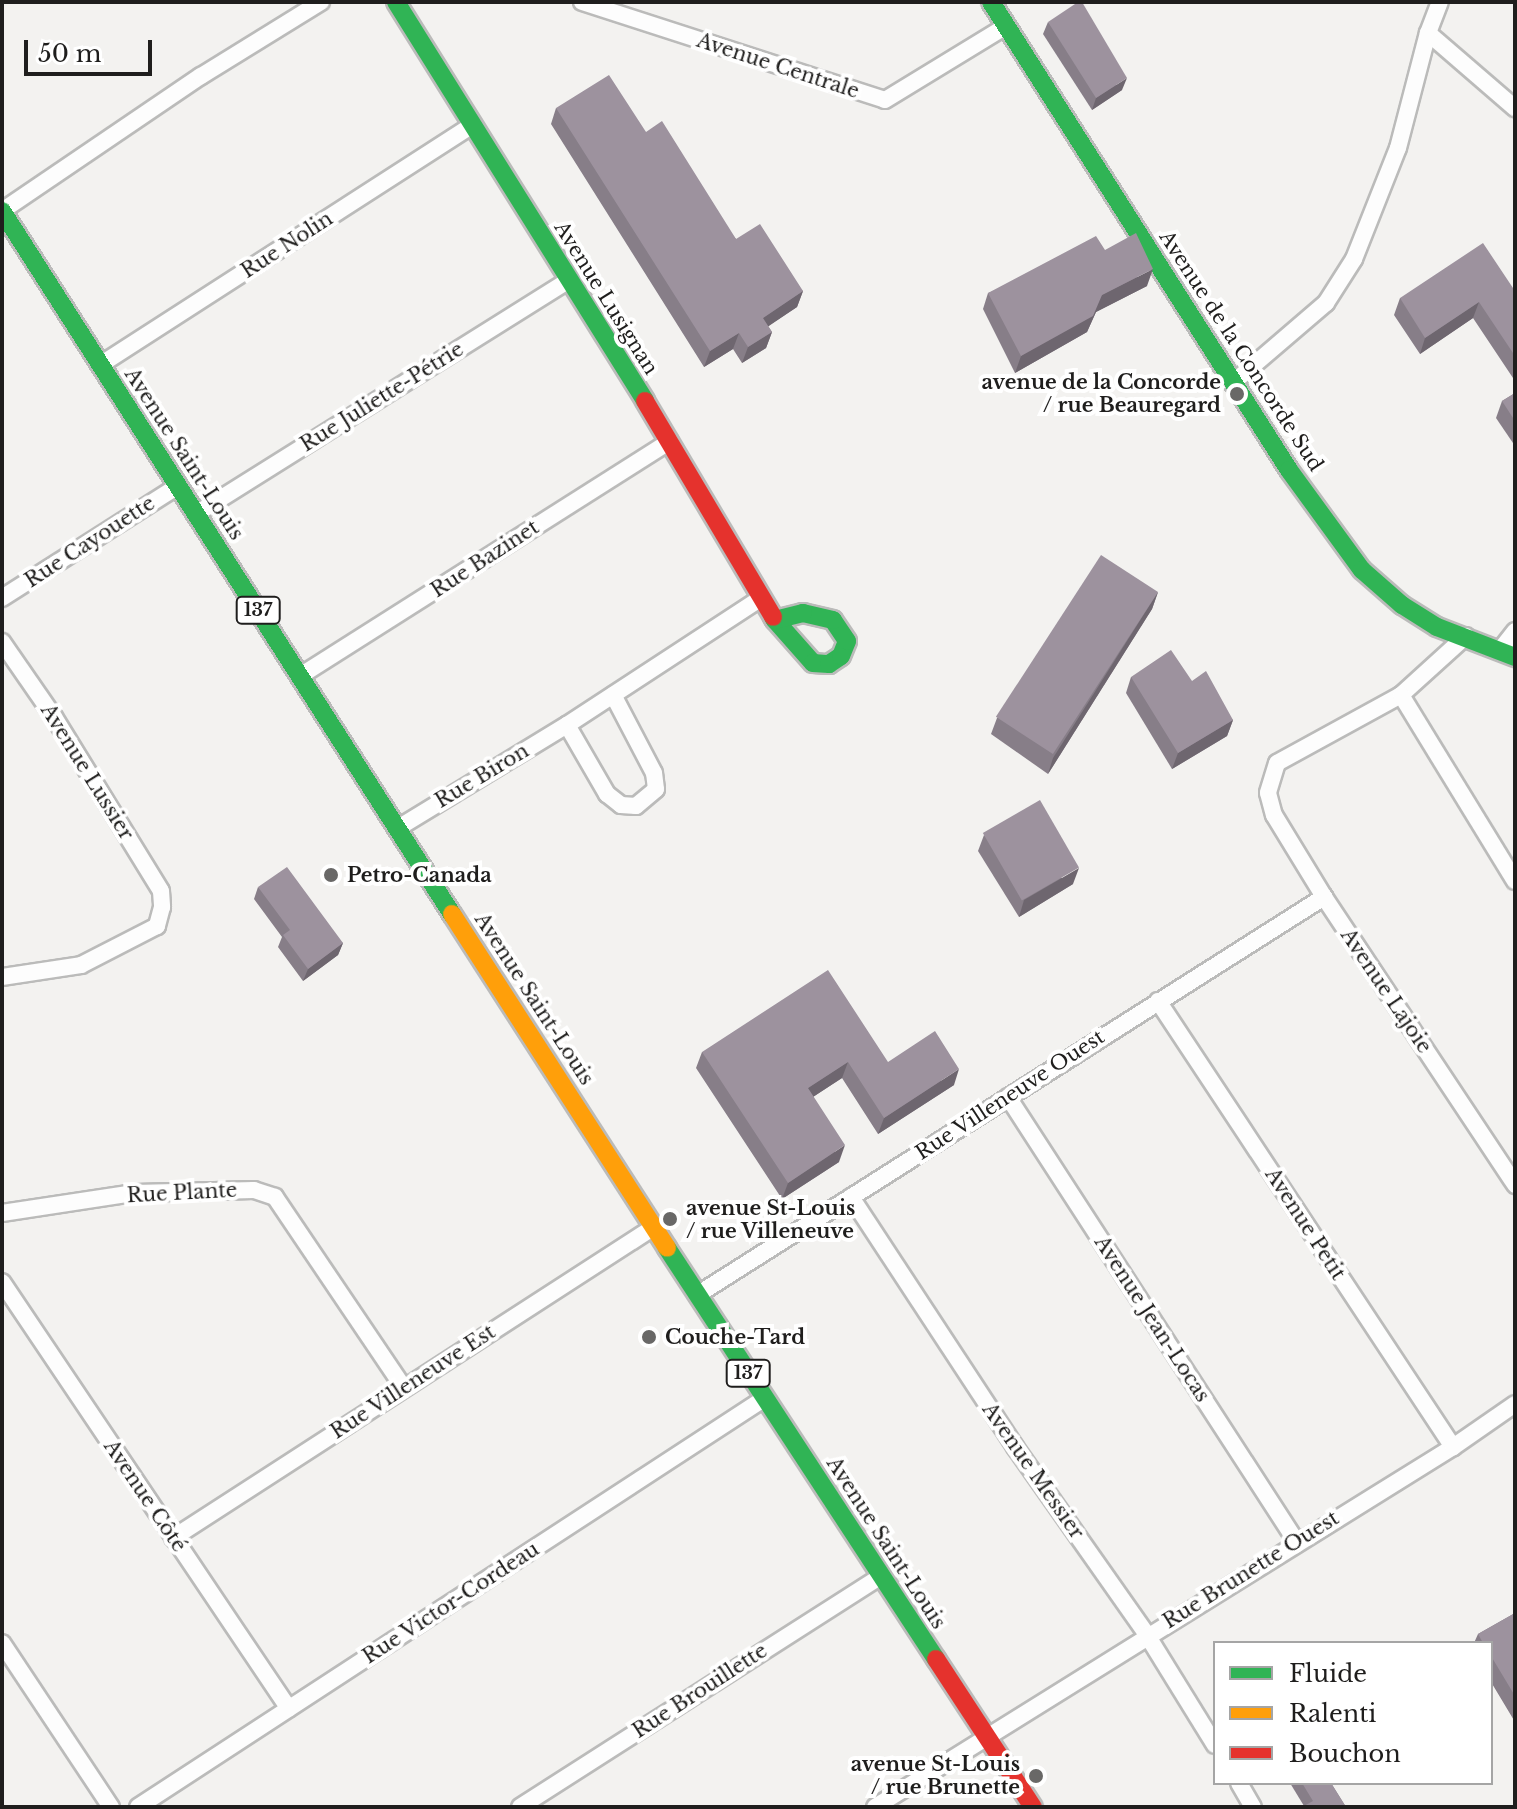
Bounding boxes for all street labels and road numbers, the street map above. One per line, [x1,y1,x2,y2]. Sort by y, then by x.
street label: Avenue Centrale [694,28,862,104]
street label: Rue Nolin [237,207,337,283]
street label: Avenue Lusignan [549,217,663,379]
street label: Avenue de la Concorde Sud [1154,226,1328,476]
street label: Rue Juliette-Pétrie [296,337,468,457]
street label: Avenue Saint-Louis [119,364,249,544]
street label: Rue Cayouette [21,491,159,593]
street label: Rue Bazinet [427,515,543,603]
road number: 137 [234,596,282,624]
street label: Avenue Lussier [36,700,138,844]
street label: Rue Biron [431,739,533,813]
street label: Avenue Saint-Louis [469,909,599,1089]
street label: Avenue Lajoie [1336,924,1436,1058]
street label: Rue Villeneuve Ouest [911,1025,1109,1165]
street label: Avenue Petit [1260,1164,1350,1284]
street label: Rue Plante [126,1178,238,1208]
street label: Avenue Jean-Locas [1089,1231,1215,1407]
street label: Rue Villeneuve Est [326,1320,500,1444]
road number: 137 [724,1359,772,1387]
street label: Avenue Messier [977,1398,1089,1544]
street label: Avenue Côté [99,1435,191,1557]
street label: Avenue Saint-Louis [821,1453,951,1633]
street label: Rue Brunette Ouest [1159,1506,1343,1634]
street label: Rue Victor-Cordeau [358,1537,544,1669]
street label: Rue Brouillette [628,1639,772,1743]

